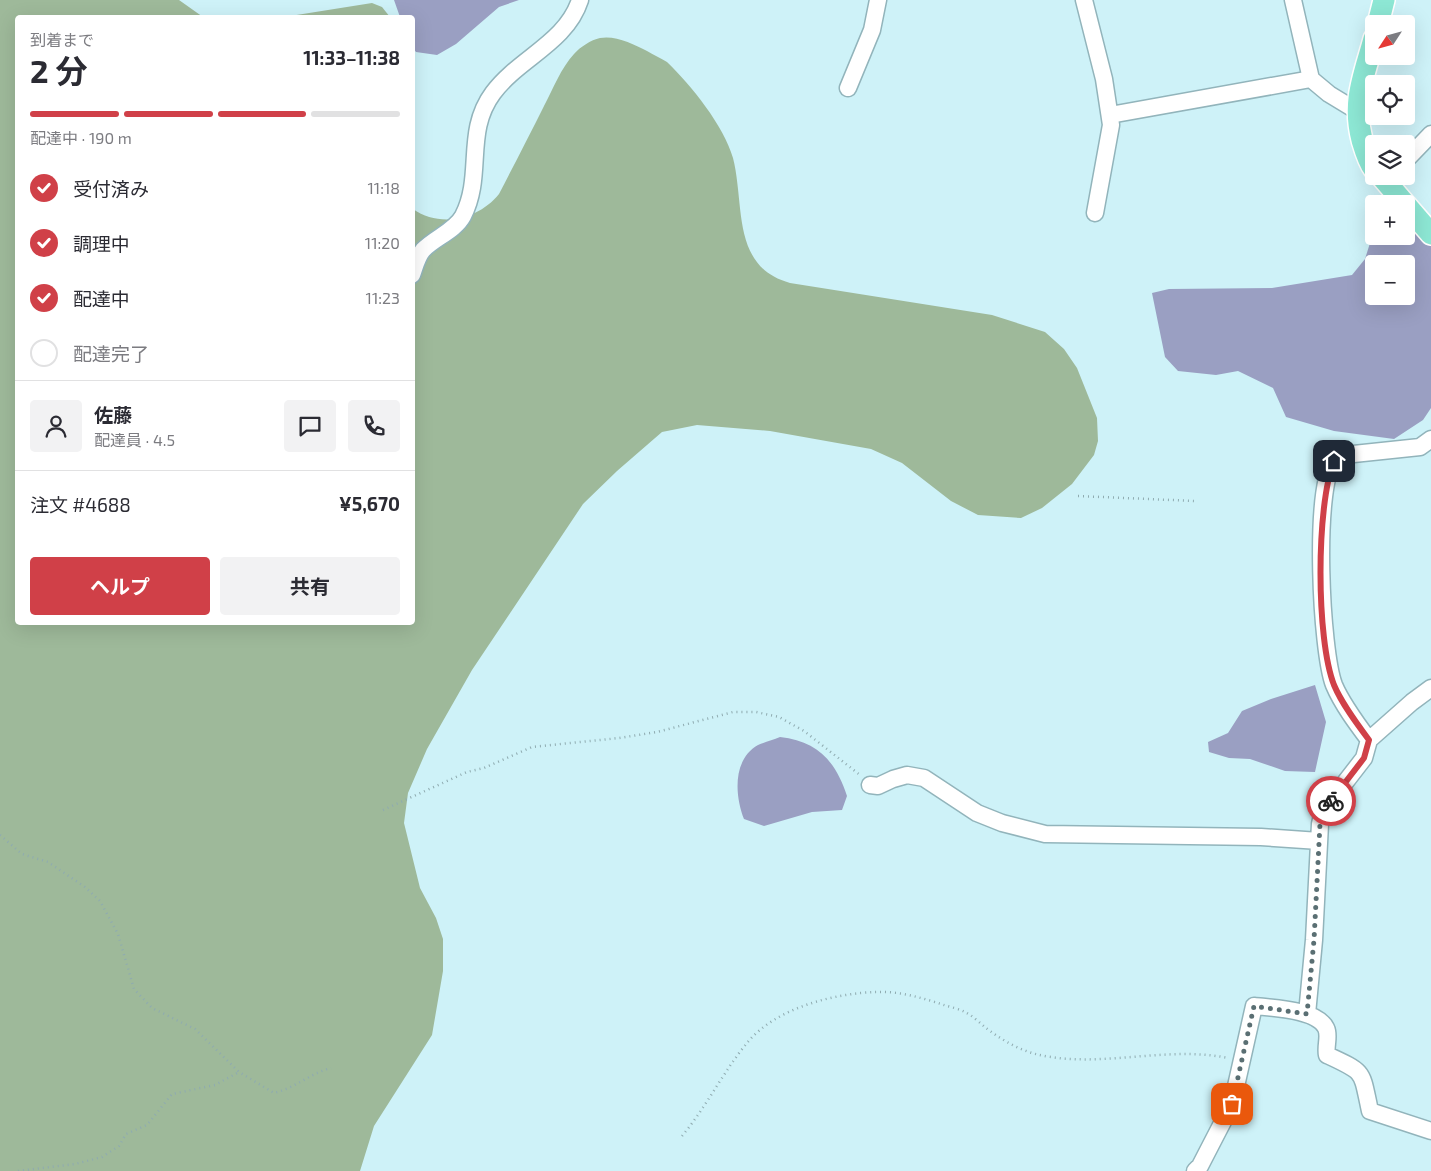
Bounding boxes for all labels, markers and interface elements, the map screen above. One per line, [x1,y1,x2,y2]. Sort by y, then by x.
north arrow [1365,15,1415,65]
map controls [1365,15,1415,305]
text: 到着まで [30,30,94,49]
text: 11:33–11:38 [303,46,400,69]
text: 2 分 [30,51,88,89]
button: locate [1365,75,1415,125]
text: 配達中 · 190 m [30,128,132,147]
button: layers [1365,135,1415,185]
icon: check [30,174,58,202]
text: 受付済み [73,177,149,200]
text: 11:18 [367,178,400,197]
button: + [1365,195,1415,245]
icon: check [30,229,58,257]
text: 調理中 [73,232,130,255]
text: 11:20 [365,233,400,252]
button: − [1365,255,1415,305]
icon: check [30,284,58,312]
text: 配達中 [73,287,130,310]
text: 11:23 [366,288,400,307]
text: 配達完了 [73,342,149,365]
button: person [30,400,82,452]
button: chat [284,400,336,452]
button: phone [348,400,400,452]
text: 佐藤 [94,403,132,426]
text: 配達員 · 4.5 [94,430,175,449]
pin [1313,440,1355,482]
icon: home [1320,447,1348,475]
text: ¥5,670 [339,492,400,515]
text: 注文 #4688 [30,493,131,516]
button: ヘルプ [30,557,210,615]
button: 共有 [220,557,400,615]
courier [1306,776,1356,826]
icon: bike [1317,787,1345,815]
pin [1211,1083,1253,1125]
icon: bag [1218,1090,1246,1118]

